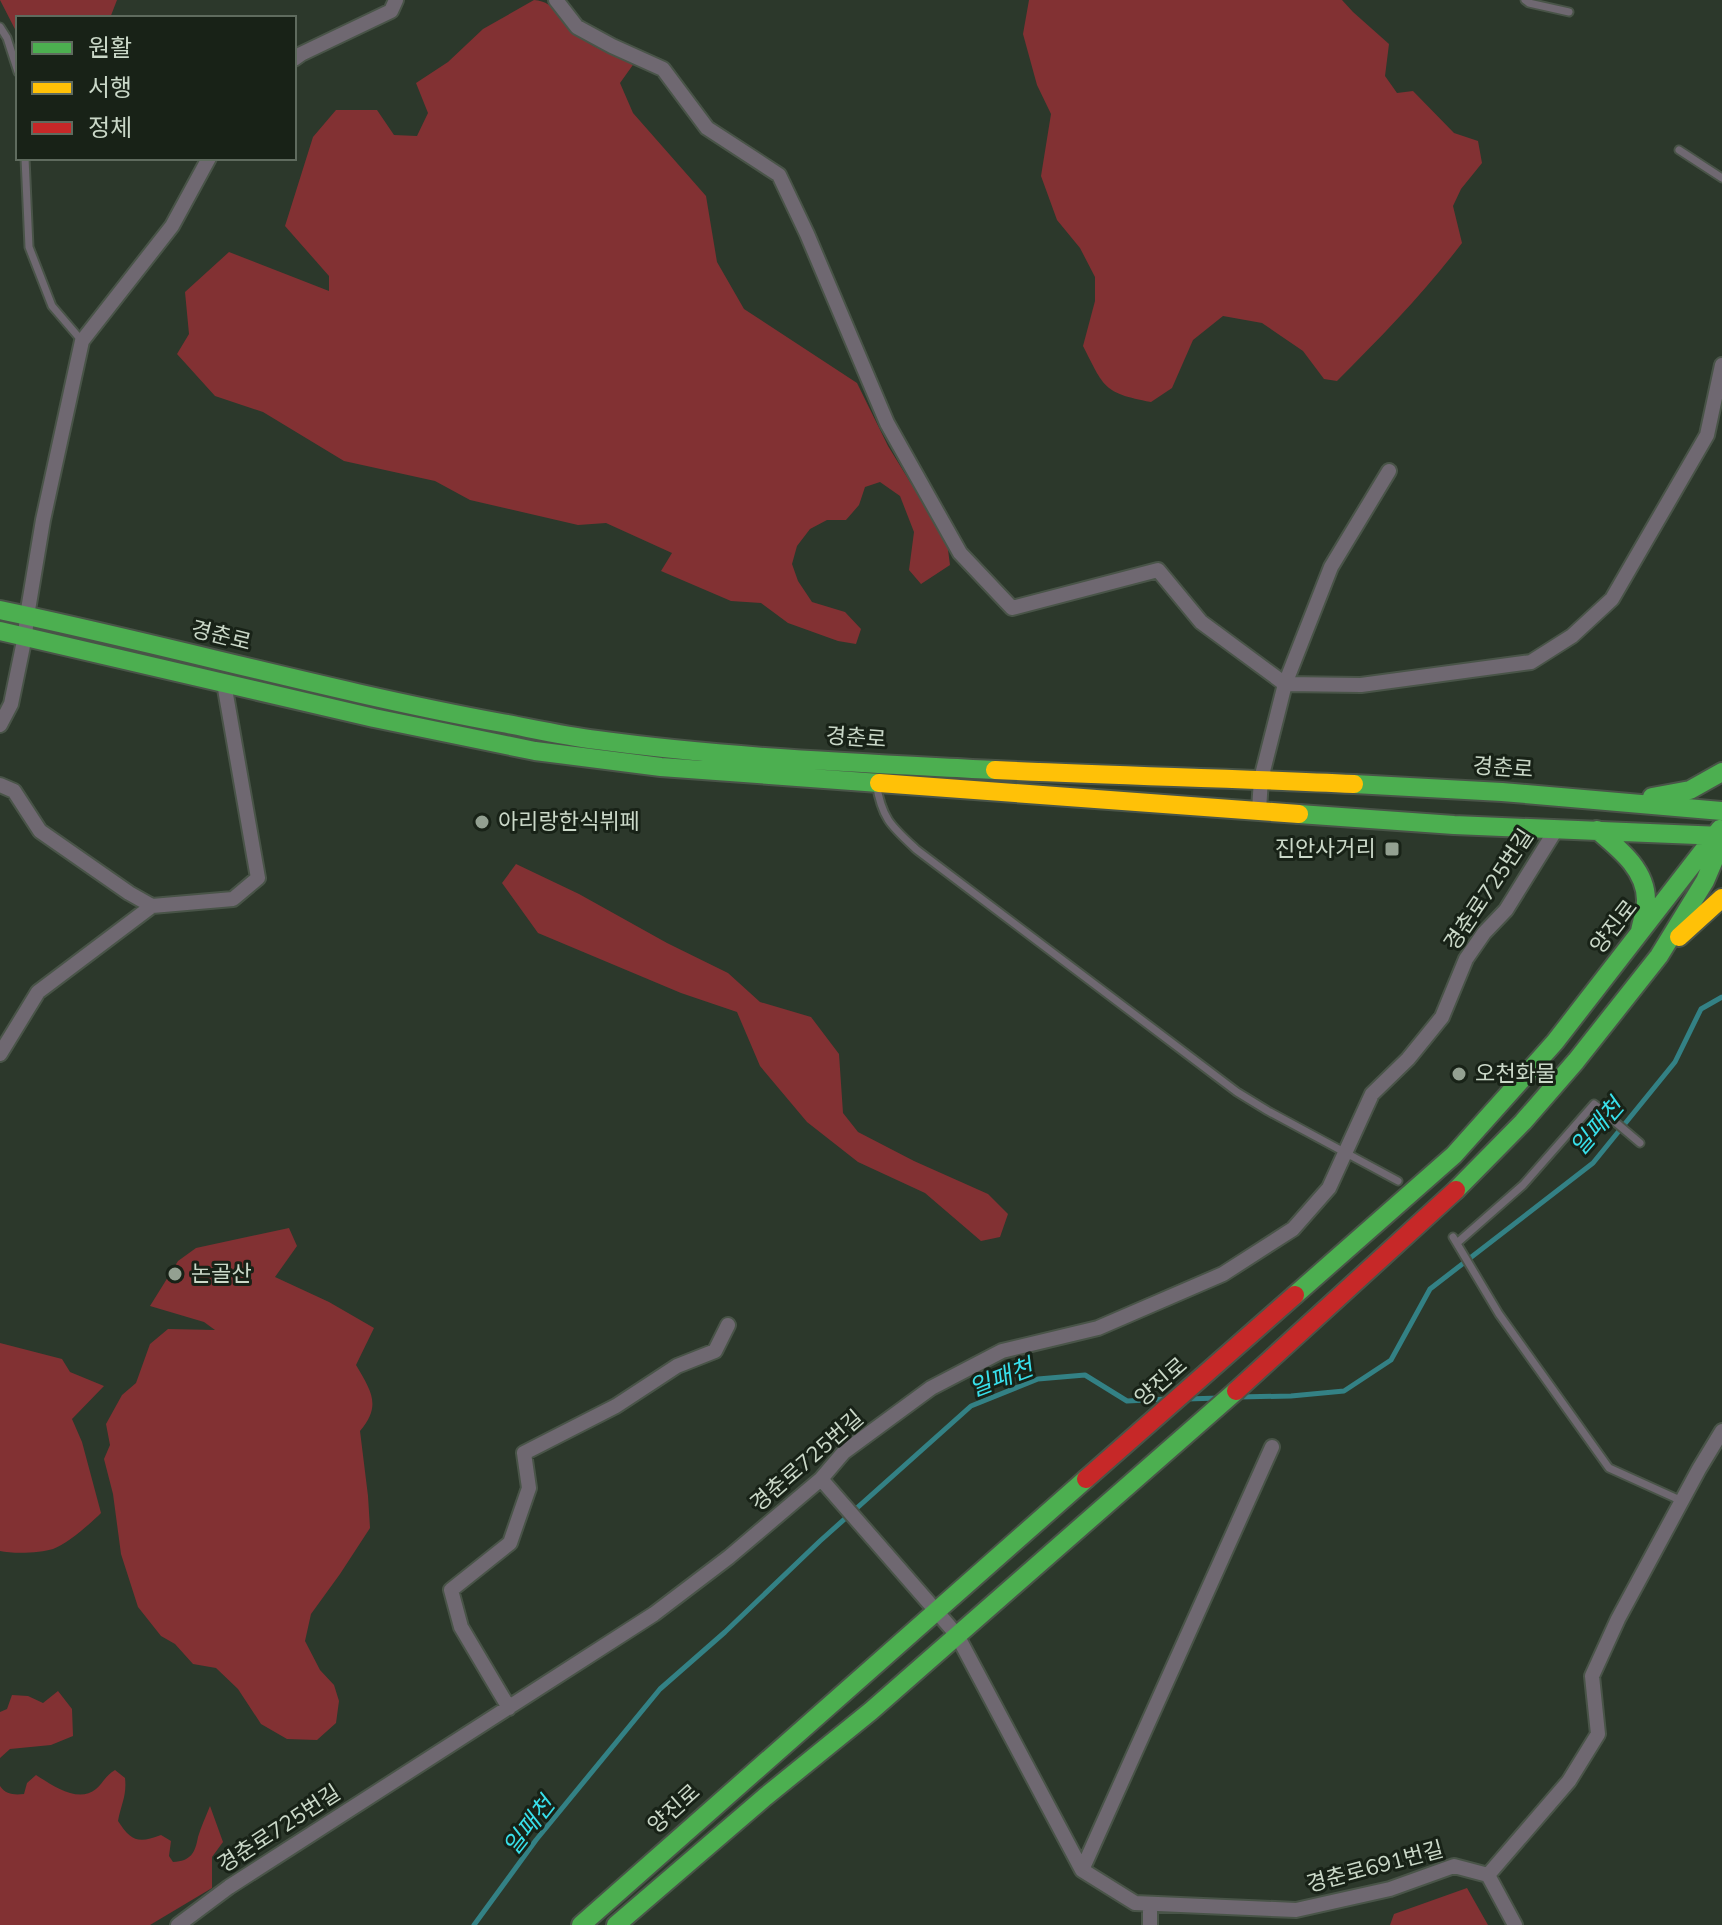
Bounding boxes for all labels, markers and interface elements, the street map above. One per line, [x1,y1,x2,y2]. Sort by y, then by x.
legend [16,16,296,160]
text: 원활 [88,32,132,64]
text: 서행 [88,72,132,104]
text: 정체 [88,112,132,144]
street label: 경춘로 [188,614,254,658]
street label: 경춘로 [825,721,887,755]
street label: 경춘로 [1472,751,1534,785]
place label: 아리랑한식뷔페 [498,807,640,837]
marker: 아리랑한식뷔페 [473,813,491,831]
street label: 경춘로725번길 [1437,823,1541,957]
place label: 진안사거리 [1275,834,1376,864]
marker: 진안사거리 [1383,840,1401,858]
street label: 양진로 [1583,894,1645,960]
place label: 오천화물 [1475,1059,1556,1089]
marker: 오천화물 [1450,1065,1468,1083]
water label: 일패천 [1563,1089,1633,1162]
place label: 논골산 [191,1259,252,1289]
marker: 논골산 [166,1265,184,1283]
water label: 일패천 [964,1350,1040,1405]
street label: 양진로 [1128,1351,1194,1413]
street label: 경춘로725번길 [744,1403,870,1519]
street label: 경춘로725번길 [212,1778,346,1880]
street label: 양진로 [641,1778,707,1840]
water label: 일패천 [496,1788,564,1862]
street label: 경춘로691번길 [1303,1834,1447,1900]

